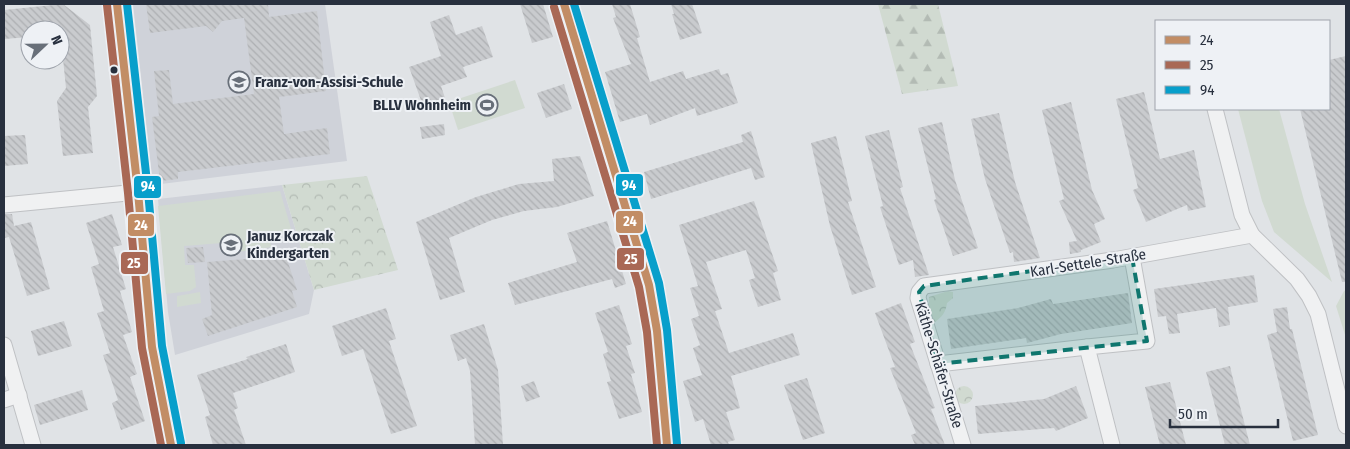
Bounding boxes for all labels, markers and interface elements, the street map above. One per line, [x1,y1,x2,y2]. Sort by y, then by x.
north arrow [20,20,70,70]
legend [1155,20,1330,110]
text: 24 [1200,31,1214,49]
text: N [47,33,66,47]
text: 25 [1200,56,1214,74]
unlabelled marker [109,65,119,75]
school or university icon: Franz-von-Assisi-Schule [227,70,251,94]
place label: Franz-von-Assisi-Schule [255,73,404,91]
text: 94 [1200,81,1214,99]
sports icon: BLLV Wohnheim [475,93,499,117]
place label: BLLV Wohnheim [373,96,471,114]
line badge: 94 [615,173,644,197]
line badge: 94 [133,175,162,199]
text: 94 [622,177,636,194]
text: 94 [141,178,155,195]
line badge: 24 [615,210,644,234]
line badge: 24 [127,213,155,237]
text: 24 [622,213,637,230]
text: 24 [133,217,148,234]
place label: Januz Korczak Kindergarten [246,227,333,262]
school or university icon: Januz Korczak Kindergarten [219,233,243,257]
street label: Karl-Settele-Straße [1029,245,1147,281]
line badge: 25 [616,247,645,271]
line badge: 25 [120,251,149,275]
text: 25 [623,251,638,268]
text: 25 [126,255,141,272]
street label: Käthe-Schäfer-Straße [911,300,967,430]
scale bar [1170,396,1278,428]
text: 50 m [1178,405,1208,423]

